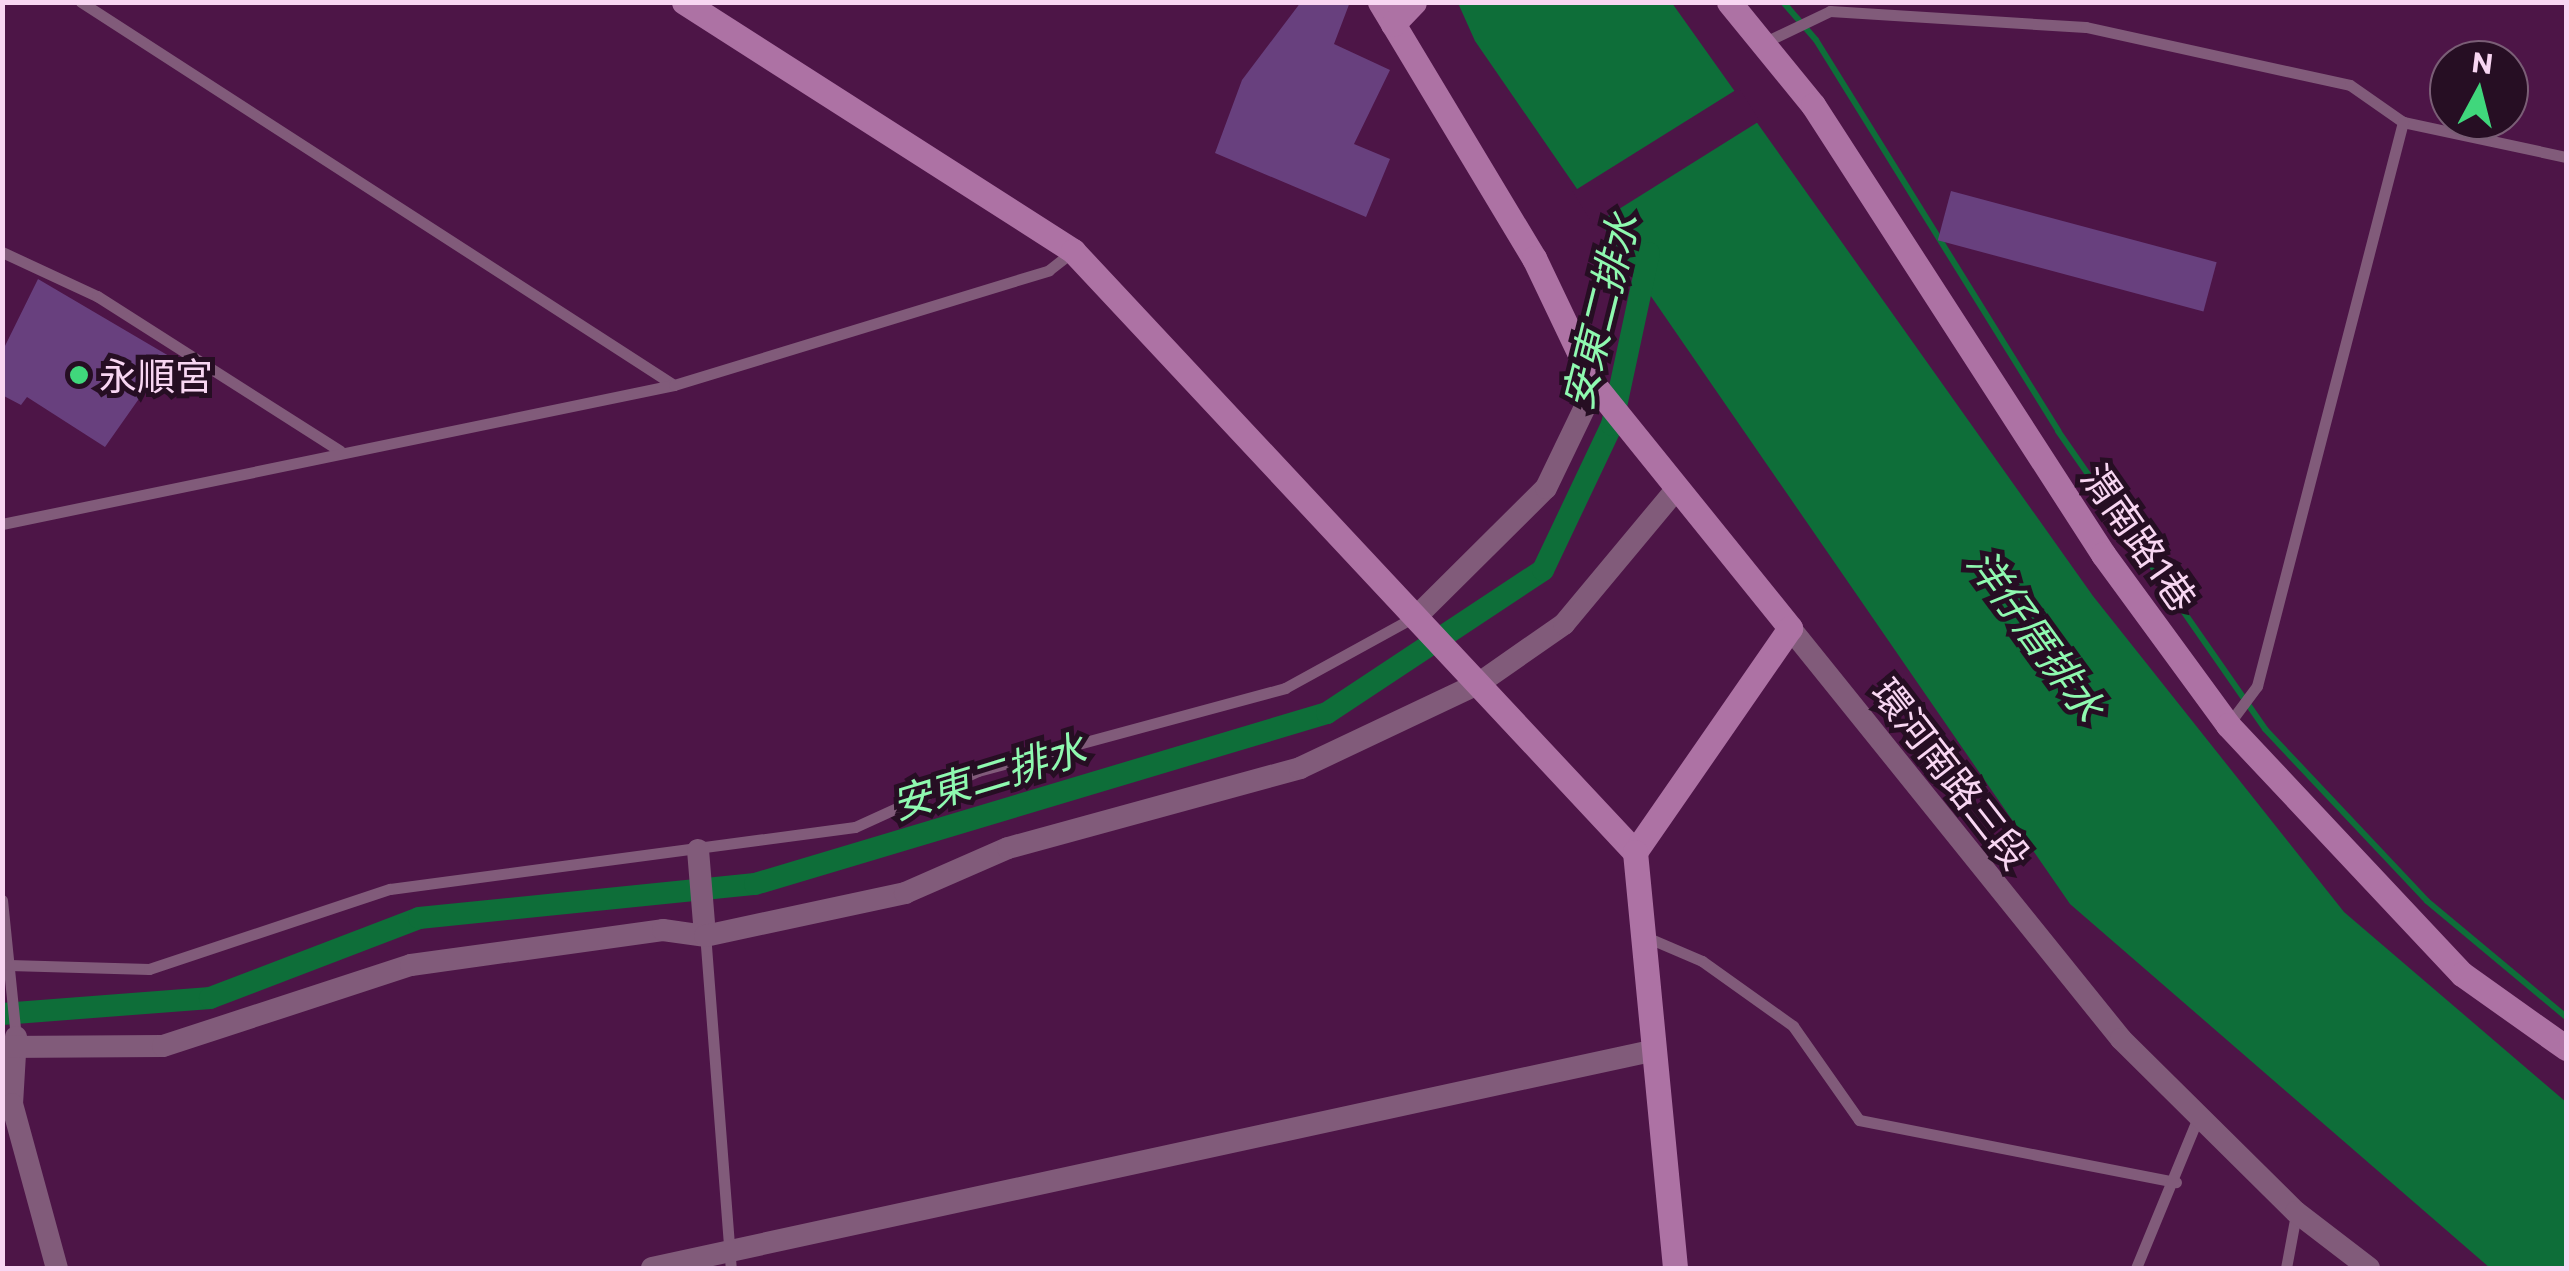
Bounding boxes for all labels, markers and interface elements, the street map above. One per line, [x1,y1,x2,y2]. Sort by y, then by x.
north arrow [2429,40,2529,140]
text: N [2470,44,2495,80]
water label: 安東二排水 [1552,208,1646,414]
place label: 永順宮 [99,352,213,398]
marker: 永順宮 [68,364,90,386]
street label: 渭南路1巷 [2073,455,2207,619]
water label: 洋仔厝排水 [1959,539,2115,729]
street label: 環河南路三段 [1864,669,2040,877]
water label: 安東二排水 [885,723,1091,827]

